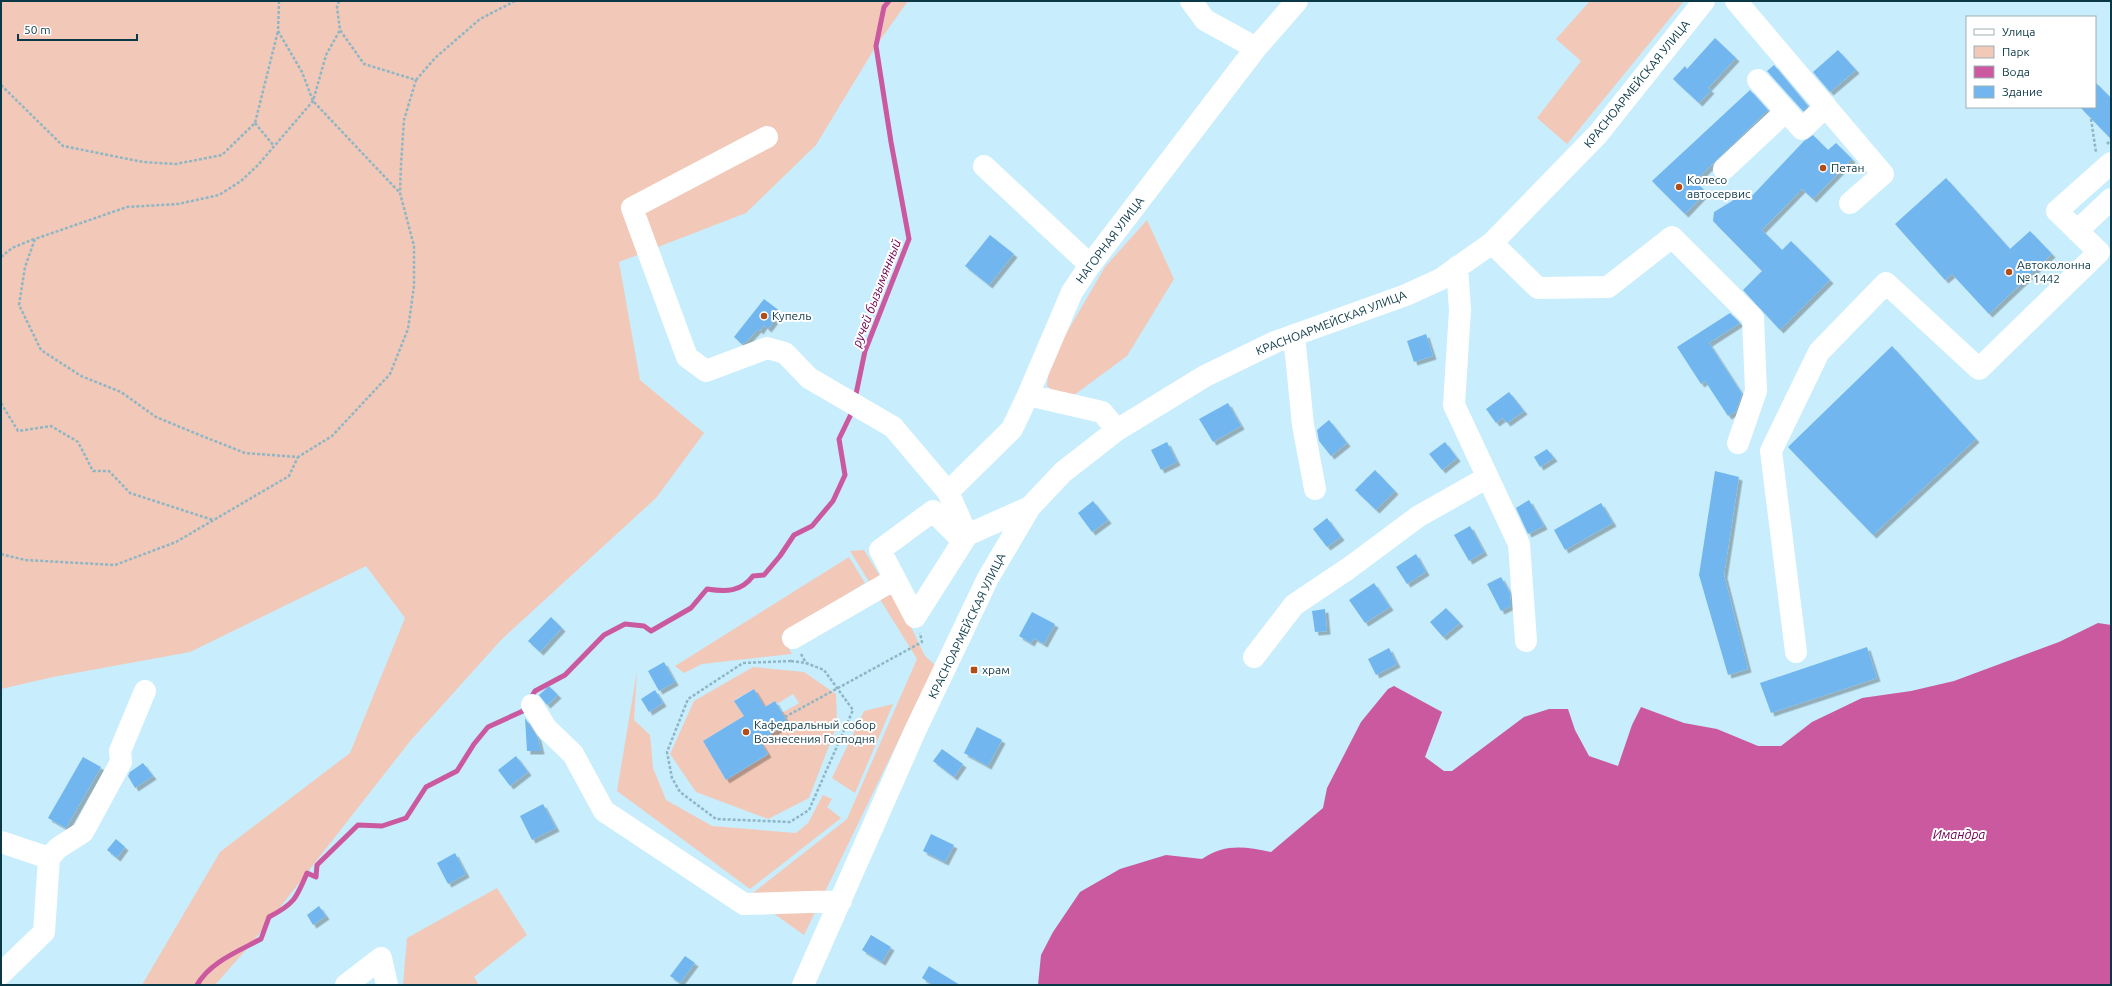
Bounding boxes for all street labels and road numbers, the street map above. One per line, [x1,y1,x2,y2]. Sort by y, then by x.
street label: КРАСНОАРМЕЙСКАЯ УЛИЦА [1581,17,1692,150]
street label: НАГОРНАЯ УЛИЦА [1073,194,1146,285]
street label: КРАСНОАРМЕЙСКАЯ УЛИЦА [1254,288,1408,357]
street label: КРАСНОАРМЕЙСКАЯ УЛИЦА [926,551,1008,701]

